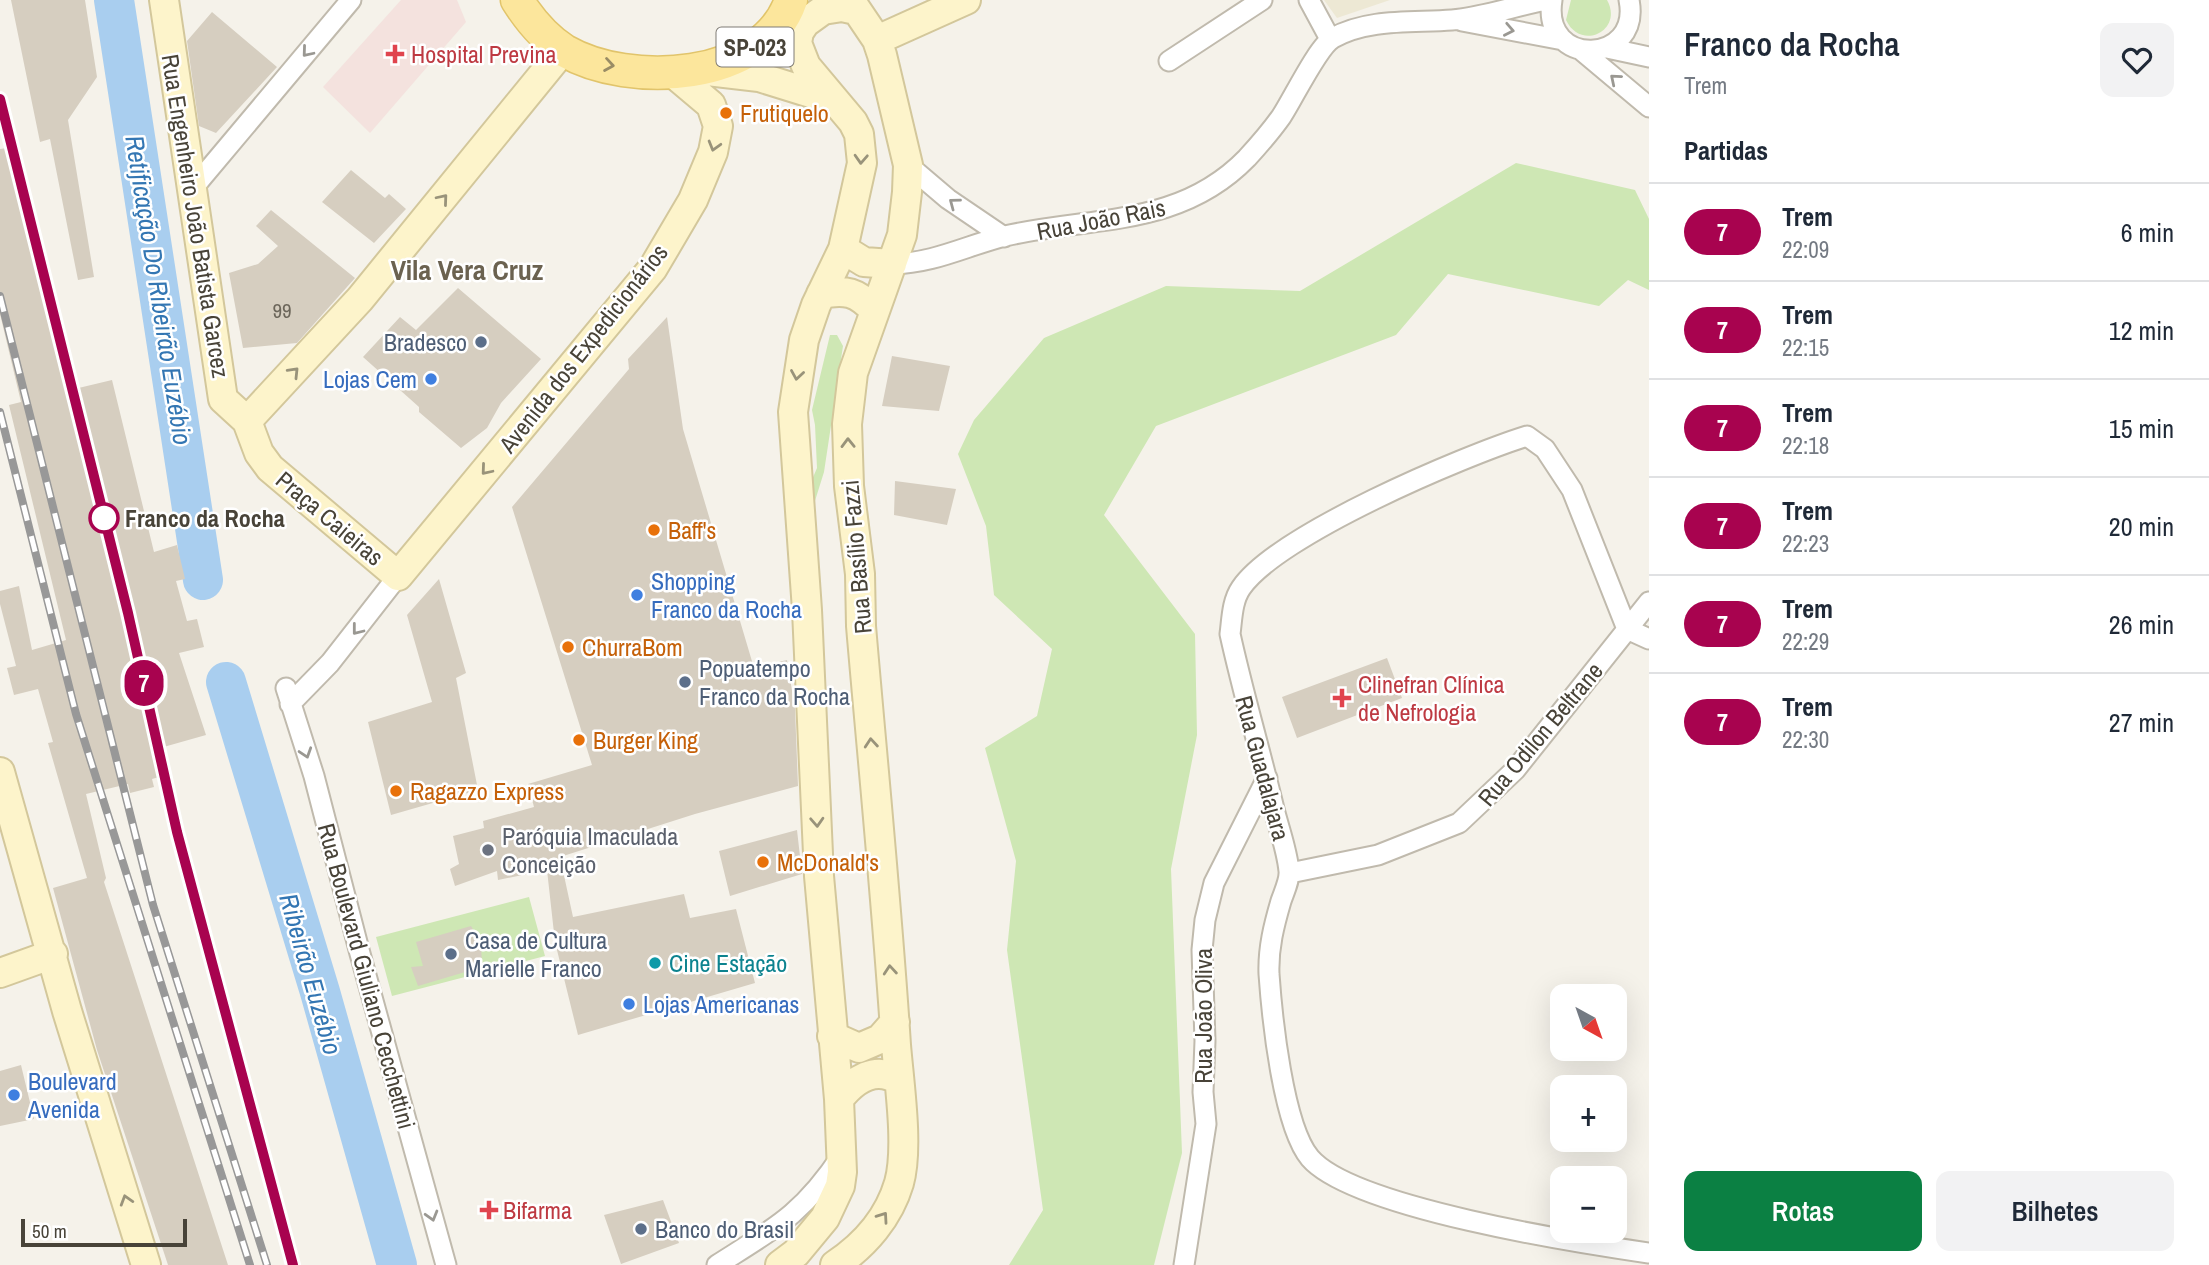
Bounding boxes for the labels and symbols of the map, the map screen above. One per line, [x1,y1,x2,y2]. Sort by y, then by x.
one-way arrow [1503,22,1515,37]
road number: SP-023 [716,28,794,66]
place label: Hospital Previna [411,38,557,70]
one-way arrow [303,44,315,57]
marker: Hospital Previna [385,44,405,64]
street label: Rua Engenheiro João Batista Garcez [155,52,237,380]
one-way arrow [603,58,615,73]
one-way arrow [1610,74,1622,87]
place label: Frutiquelo [740,97,829,129]
marker: Frutiquelo [718,105,734,121]
water label: Retificação Do Ribeirão Euzébio [117,133,201,447]
one-way arrow [708,140,722,152]
one-way arrow [853,154,868,165]
street label: Rua João Rais [1034,191,1168,247]
one-way arrow [435,195,447,208]
one-way arrow [949,199,962,211]
street label: Avenida dos Expedicionários [491,237,675,460]
district label: Vila Vera Cruz [391,251,543,289]
house number: 99 [272,296,292,325]
place label: Bradesco [384,326,467,358]
marker: Bradesco [473,334,489,350]
place label: Lojas Cem [323,363,417,395]
one-way arrow [286,367,299,380]
one-way arrow [790,369,805,381]
marker: Lojas Cem [423,371,439,387]
one-way arrow [840,437,855,448]
one-way arrow [482,462,494,475]
street label: Praça Caieiras [269,464,391,572]
street label: Rua Basílio Fazzi [833,479,879,635]
place label: Franco da Rocha [125,502,285,534]
marker: Franco da Rocha [89,503,119,533]
place label: Baff's [668,514,716,546]
marker: Baff's [646,522,662,538]
place label: Shopping Franco da Rocha [651,565,802,625]
marker: Shopping Franco da Rocha [629,587,645,603]
one-way arrow [352,622,365,635]
place label: ChurraBom [582,631,683,663]
marker: ChurraBom [560,639,576,655]
place label: Popuatempo Franco da Rocha [699,652,850,712]
street label: Rua Odilon Beltrane [1470,655,1610,813]
line badge: 7 [121,660,167,706]
place label: Clinefran Clínica de Nefrologia [1358,668,1505,728]
marker: Popuatempo Franco da Rocha [677,674,693,690]
marker: Clinefran Clínica de Nefrologia [1332,688,1352,708]
street label: Rua Guadalajara [1228,692,1298,844]
place label: Burger King [593,724,698,756]
marker: Burger King [571,732,587,748]
one-way arrow [864,737,879,748]
one-way arrow [298,747,313,759]
place label: Ragazzo Express [410,775,564,807]
marker: Ragazzo Express [388,783,404,799]
one-way arrow [809,817,824,828]
street label: Rua Boulevard Giuliano Cecchettini [311,820,423,1132]
place label: Paróquia Imaculada Conceição [502,820,678,880]
marker: Paróquia Imaculada Conceição [480,842,496,858]
place label: McDonald's [777,846,879,878]
marker: McDonald's [755,854,771,870]
water label: Ribeirão Euzébio [271,889,351,1059]
place label: Casa de Cultura Marielle Franco [465,924,607,984]
marker: Casa de Cultura Marielle Franco [443,946,459,962]
place label: Cine Estação [669,947,787,979]
street label: Rua João Oliva [1187,948,1219,1084]
marker: Cine Estação [647,955,663,971]
one-way arrow [883,964,898,975]
north arrow [1550,984,1628,1060]
place label: Lojas Americanas [643,988,799,1020]
marker: Lojas Americanas [621,996,637,1012]
place label: Boulevard Avenida [27,1065,117,1125]
marker: Boulevard Avenida [6,1087,22,1103]
one-way arrow [119,1194,134,1206]
place label: Bifarma [503,1194,572,1226]
marker: Bifarma [481,1202,497,1218]
one-way arrow [424,1210,439,1222]
one-way arrow [875,1212,887,1225]
place label: Banco do Brasil [655,1213,794,1245]
scale bar [21,1216,187,1248]
marker: Banco do Brasil [633,1221,649,1237]

